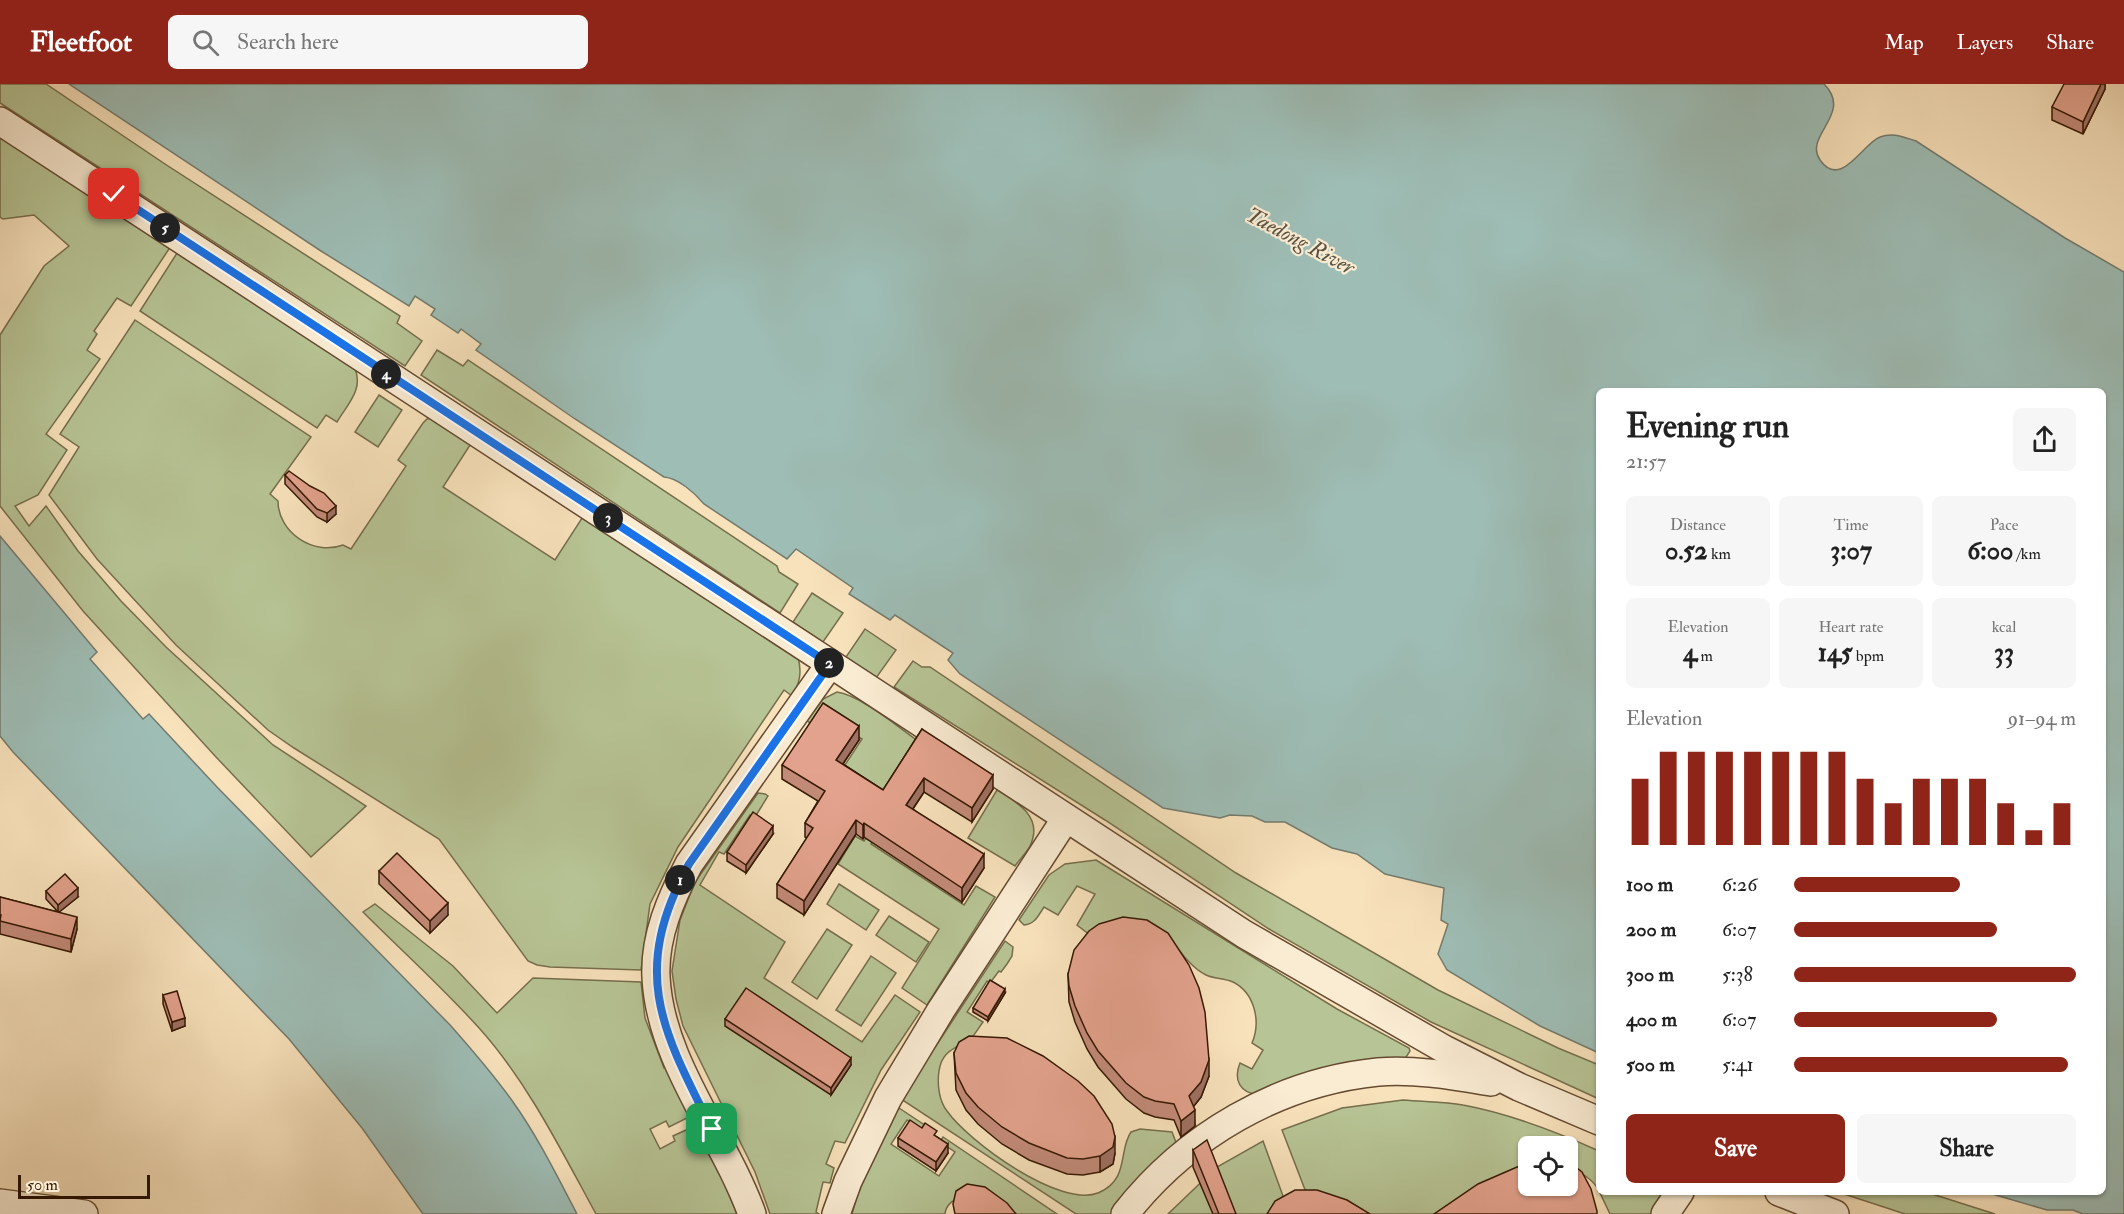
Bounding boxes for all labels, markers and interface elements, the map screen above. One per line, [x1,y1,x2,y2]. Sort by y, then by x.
search box [168,15,588,69]
text: Fleetfoot [30,25,132,60]
icon: search [189,26,222,59]
text: Search here [237,28,339,56]
text: Map [1884,29,1924,56]
text: Layers [1957,29,2013,56]
text: Share [2046,29,2094,56]
pin [88,168,139,219]
icon: check [97,177,130,210]
water label: Taedong River [1241,201,1361,282]
pin: 5 [150,213,180,243]
text: 5 [161,218,169,238]
pin: 4 [371,359,401,389]
text: 4 [382,364,390,384]
text: Evening run [1626,406,1789,447]
button: share [2013,408,2076,471]
text: 21:57 [1626,449,1666,474]
pin: 3 [593,503,623,533]
text: 3 [605,508,611,528]
text: Distance [1670,515,1726,535]
text: Time [1834,515,1868,535]
text: Pace [1990,515,2018,535]
text: 0.52 [1665,535,1708,567]
text: 3:07 [1830,535,1872,567]
text: 6:00 [1967,535,2013,567]
text: km [1708,544,1731,564]
text: /km [2013,544,2041,564]
text: Elevation [1668,617,1728,637]
text: Heart rate [1818,617,1884,637]
text: kcal [1992,617,2016,637]
text: 4 [1683,637,1697,669]
text: 145 [1818,637,1853,669]
text: 33 [1994,637,2014,669]
text: m [1697,646,1713,666]
text: bpm [1853,646,1884,666]
pin: 2 [814,648,844,678]
text: 2 [825,653,833,673]
text: Elevation [1626,706,1702,731]
text: 91–94 m [2008,706,2076,731]
pin: 1 [665,865,695,895]
text: 1 [677,870,683,890]
text: 100 m [1626,872,1673,897]
text: 6:26 [1722,872,1757,897]
text: 200 m [1626,917,1676,942]
text: 6:07 [1722,917,1756,942]
text: 300 m [1626,962,1674,987]
text: 5:38 [1722,962,1753,987]
text: 400 m [1626,1007,1677,1032]
text: 6:07 [1722,1007,1756,1032]
text: 500 m [1626,1052,1675,1077]
text: 5:41 [1722,1052,1754,1077]
pin [686,1103,737,1154]
icon: arrive [695,1112,728,1145]
button: Save [1626,1114,1845,1183]
button: Share [1857,1114,2076,1183]
map controls [1518,1136,1578,1196]
button: locate [1518,1136,1578,1196]
scale bar [18,1172,150,1200]
text: 50 m [27,1175,58,1195]

